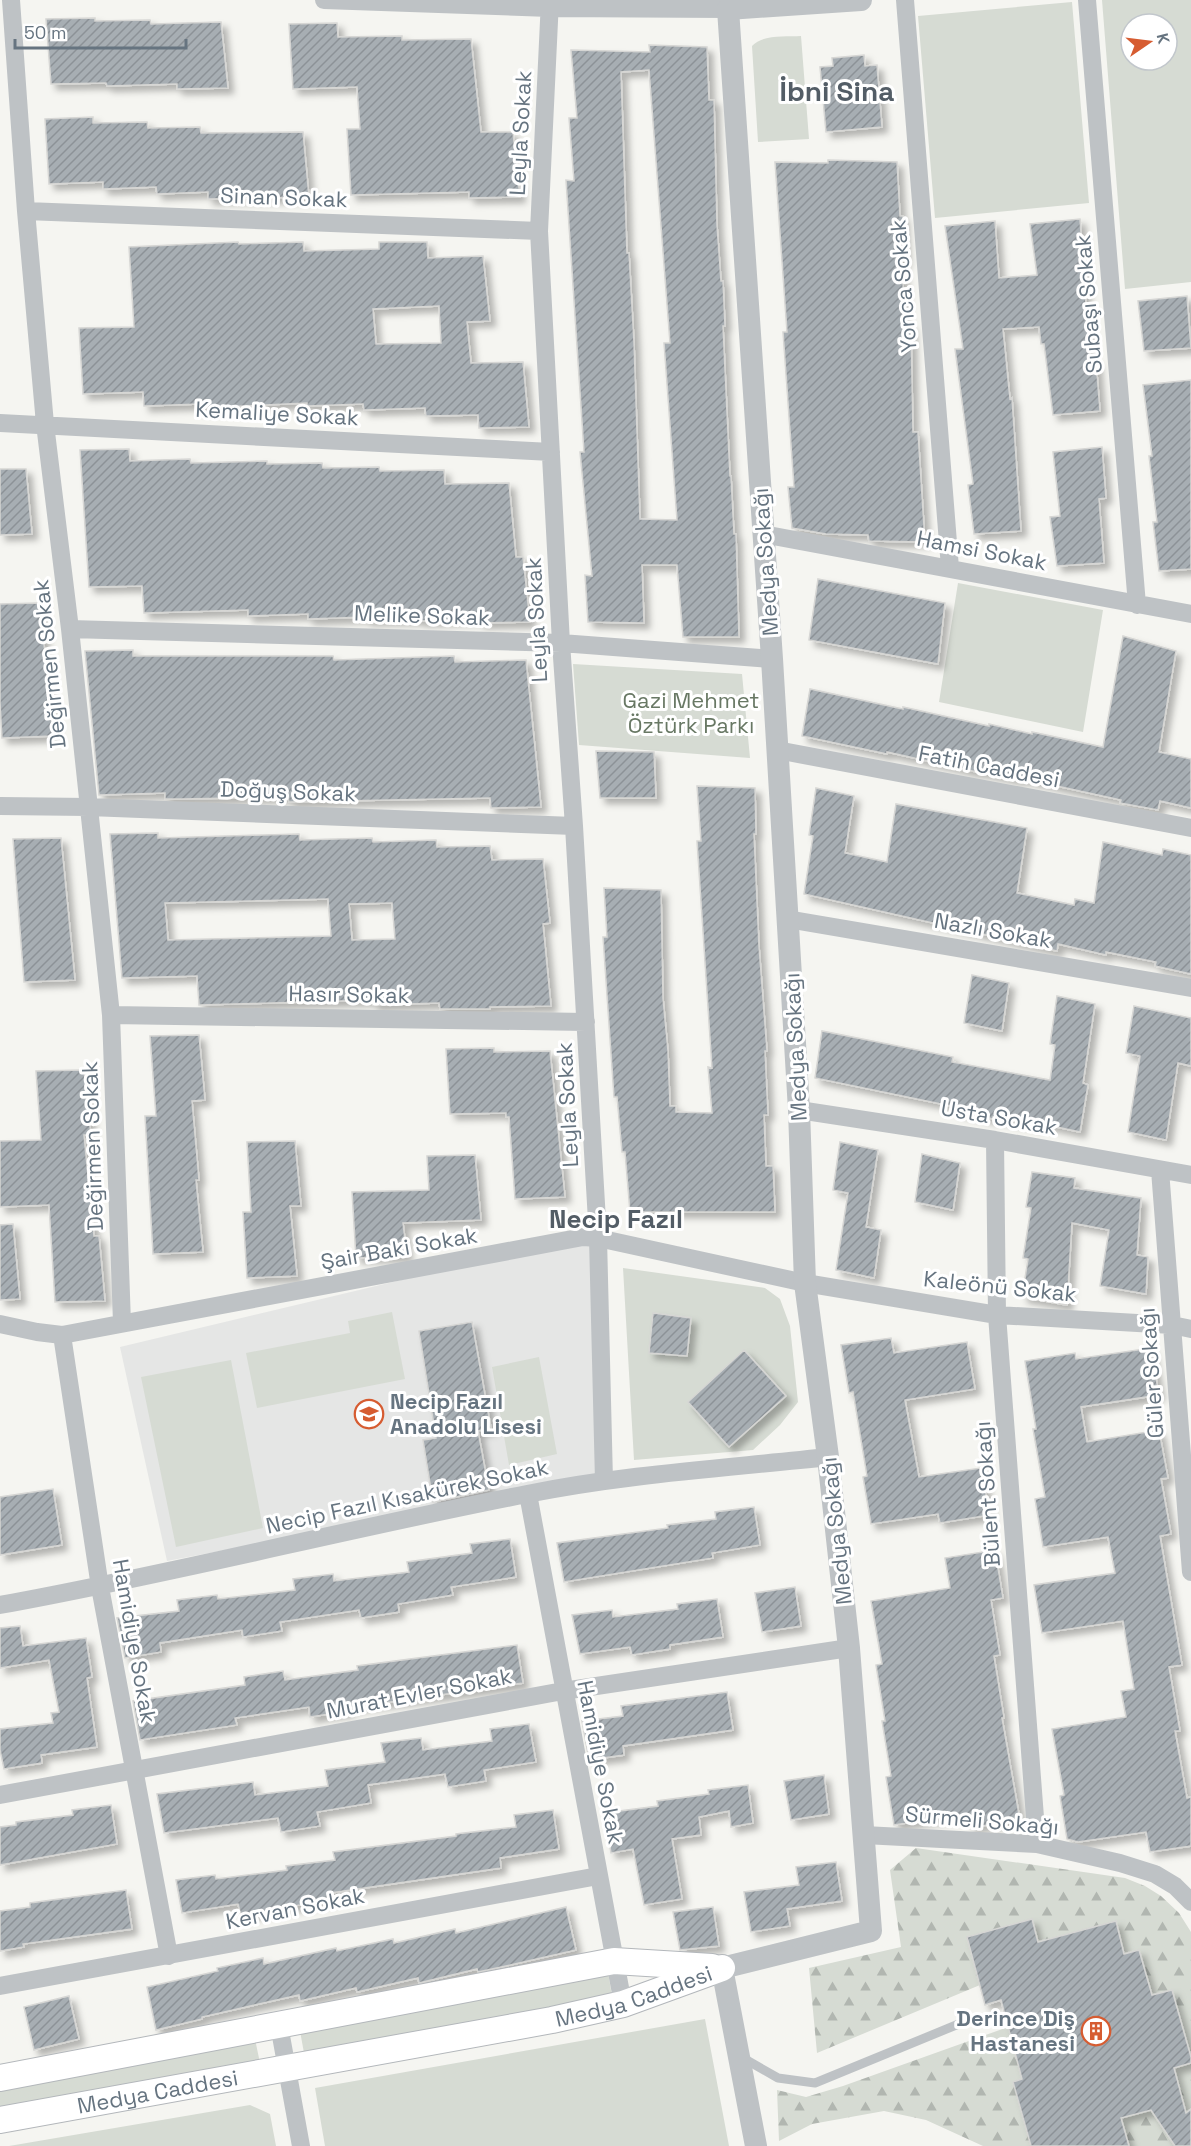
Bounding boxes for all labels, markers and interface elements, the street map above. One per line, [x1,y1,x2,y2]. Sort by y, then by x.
scale bar [15,12,186,50]
north arrow [1119,12,1179,72]
text: 50 m [24,21,66,44]
text: K [1152,31,1174,46]
street label: Leyla Sokak [503,70,537,196]
district label: İbni Sina [780,73,894,109]
street label: Sinan Sokak [220,181,348,213]
street label: Yonca Sokak [883,218,923,354]
street label: Subaşı Sokak [1068,233,1108,375]
street label: Kemaliye Sokak [195,395,360,431]
street label: Medya Sokağı [746,487,784,637]
street label: Hamsi Sokak [915,524,1050,576]
street label: Leyla Sokak [519,557,553,683]
street label: Değirmen Sokak [26,578,72,750]
street label: Melike Sokak [354,599,491,631]
park label: Gazi Mehmet Öztürk Parkı [623,686,759,739]
street label: Fatih Caddesi [916,739,1062,793]
street label: Doğuş Sokak [219,775,357,807]
street label: Nazlı Sokak [932,906,1054,954]
street label: Medya Sokağı [777,972,813,1122]
street label: Hasır Sokak [288,979,410,1009]
street label: Leyla Sokak [550,1042,584,1168]
street label: Değirmen Sokak [75,1061,109,1231]
street label: Usta Sokak [939,1093,1059,1141]
district label: Necip Fazıl [549,1202,683,1236]
street label: Şair Baki Sokak [318,1220,480,1276]
street label: Kaleönü Sokak [922,1264,1078,1308]
street label: Güler Sokağı [1132,1307,1170,1439]
place label: Necip Fazıl Anadolu Lisesi [390,1387,542,1440]
school or university icon: Necip Fazıl Anadolu Lisesi [353,1398,385,1430]
street label: Bülent Sokağı [968,1420,1006,1568]
street label: Necip Fazıl Kısakürek Sokak [263,1452,551,1540]
street label: Medya Sokağı [814,1456,858,1606]
street label: Hamidiye Sokak [107,1557,163,1725]
street label: Murat Evler Sokak [324,1661,514,1725]
street label: Hamidiye Sokak [571,1678,631,1846]
street label: Sürmeli Sokağı [904,1799,1060,1841]
street label: Kervan Sokak [223,1881,367,1935]
street label: Medya Caddesi [552,1959,716,2033]
place label: Derince Diş Hastanesi [956,2004,1075,2057]
building icon: Derince Diş Hastanesi [1080,2015,1112,2047]
street label: Medya Caddesi [75,2063,240,2120]

